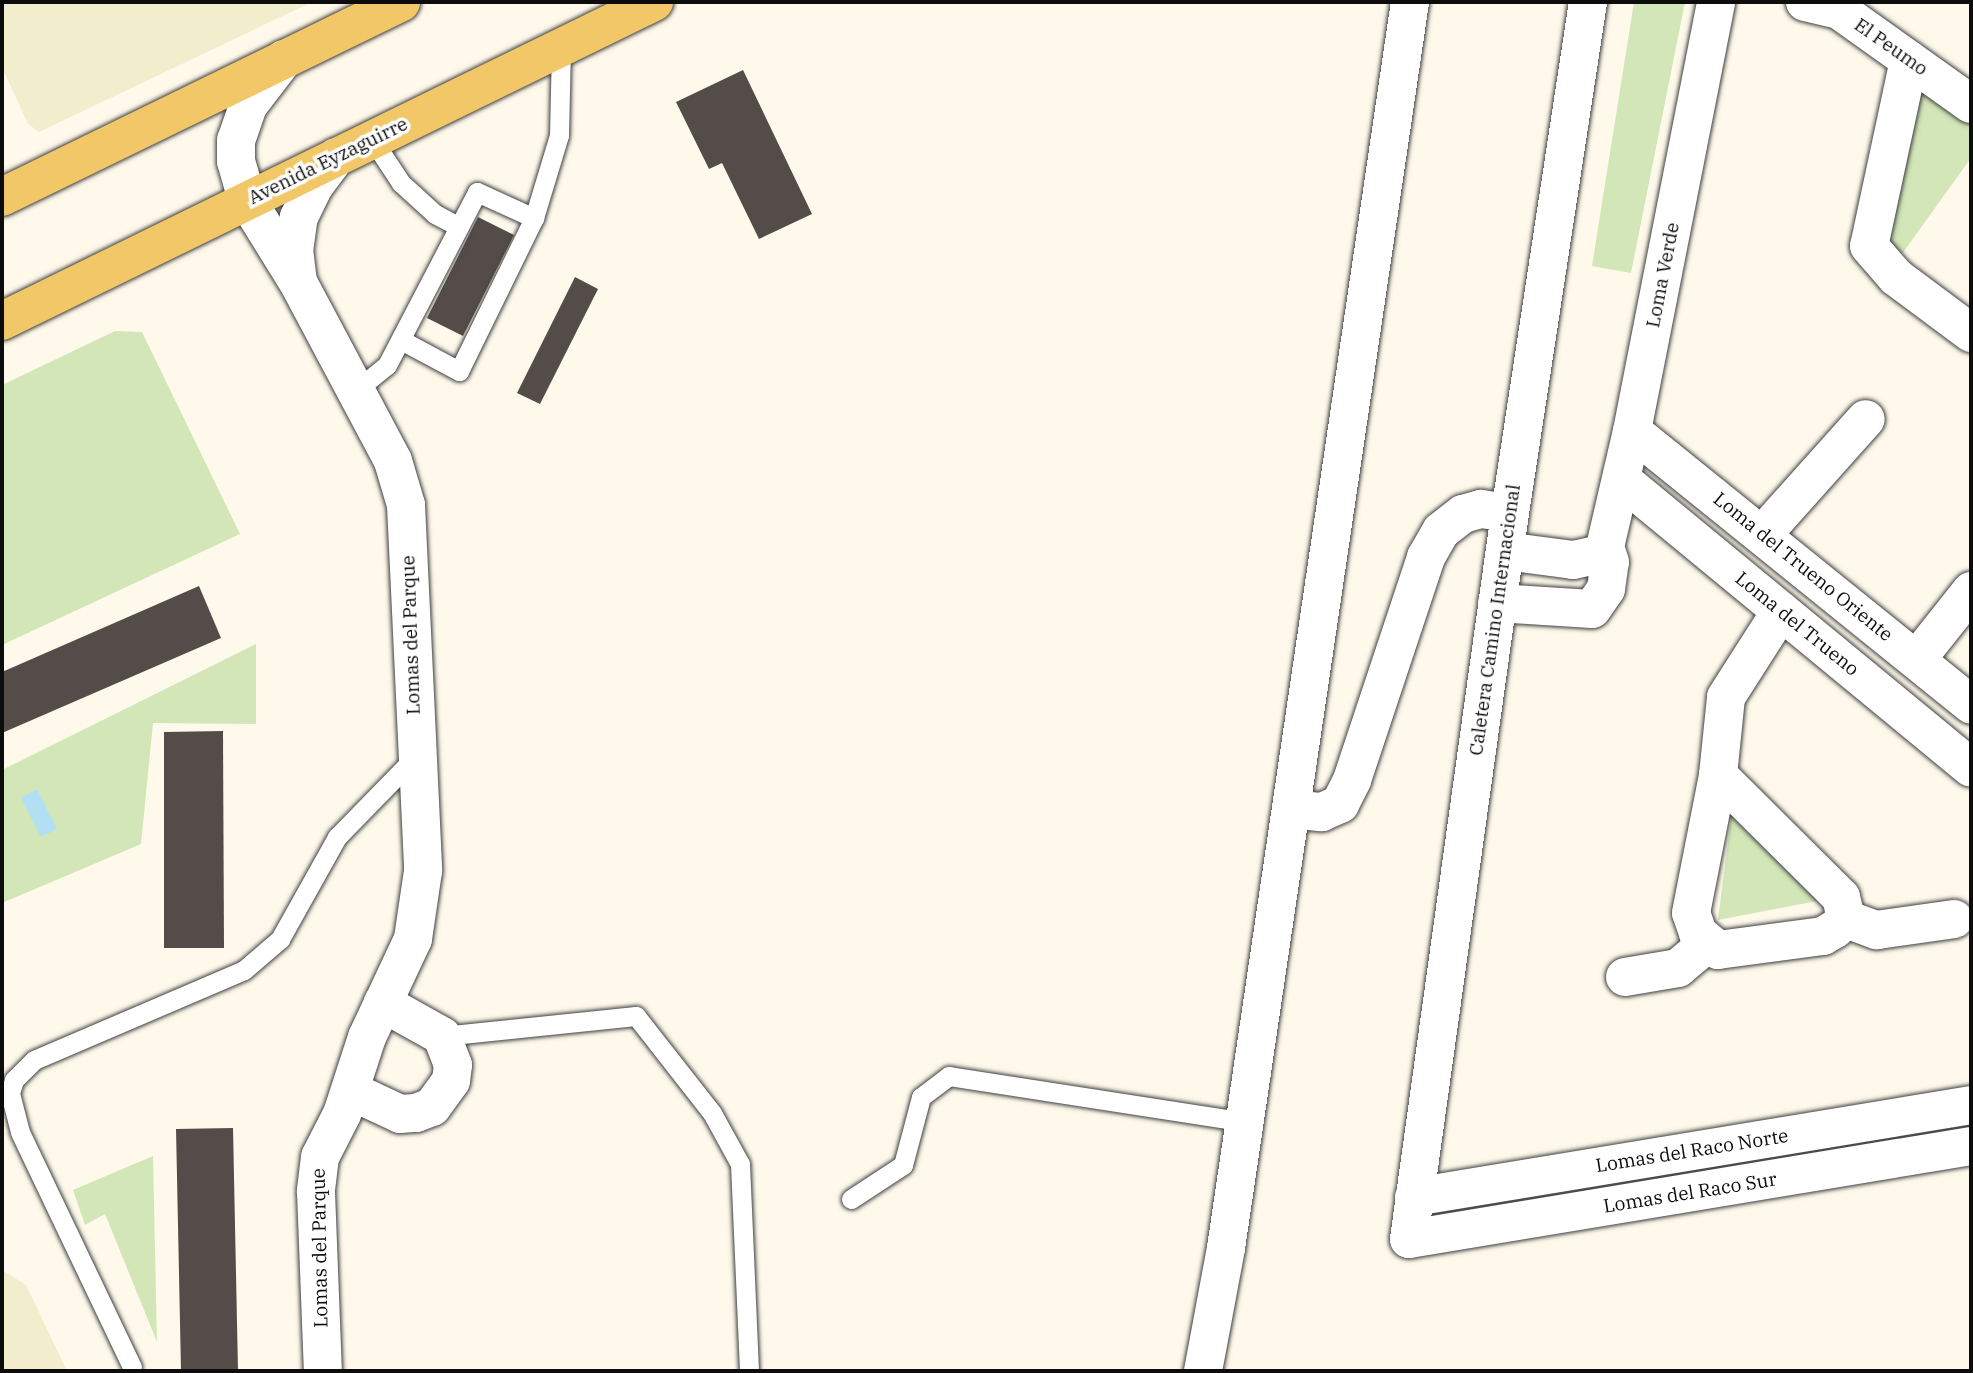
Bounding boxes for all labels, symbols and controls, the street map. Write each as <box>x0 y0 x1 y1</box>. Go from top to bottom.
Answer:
street label: El Peumo <box>1850 13 1932 81</box>
street label: Avenida Eyzaguirre <box>245 113 411 209</box>
street label: Loma Verde <box>1642 220 1684 330</box>
street label: Caletera Camino Internacional <box>1465 483 1525 757</box>
street label: Loma del Trueno Oriente <box>1709 488 1897 646</box>
street label: Lomas del Parque <box>397 555 425 715</box>
street label: Loma del Trueno <box>1731 567 1863 681</box>
street label: Lomas del Raco Norte <box>1594 1125 1790 1177</box>
street label: Lomas del Parque <box>307 1168 333 1328</box>
street label: Lomas del Raco Sur <box>1602 1168 1778 1218</box>

